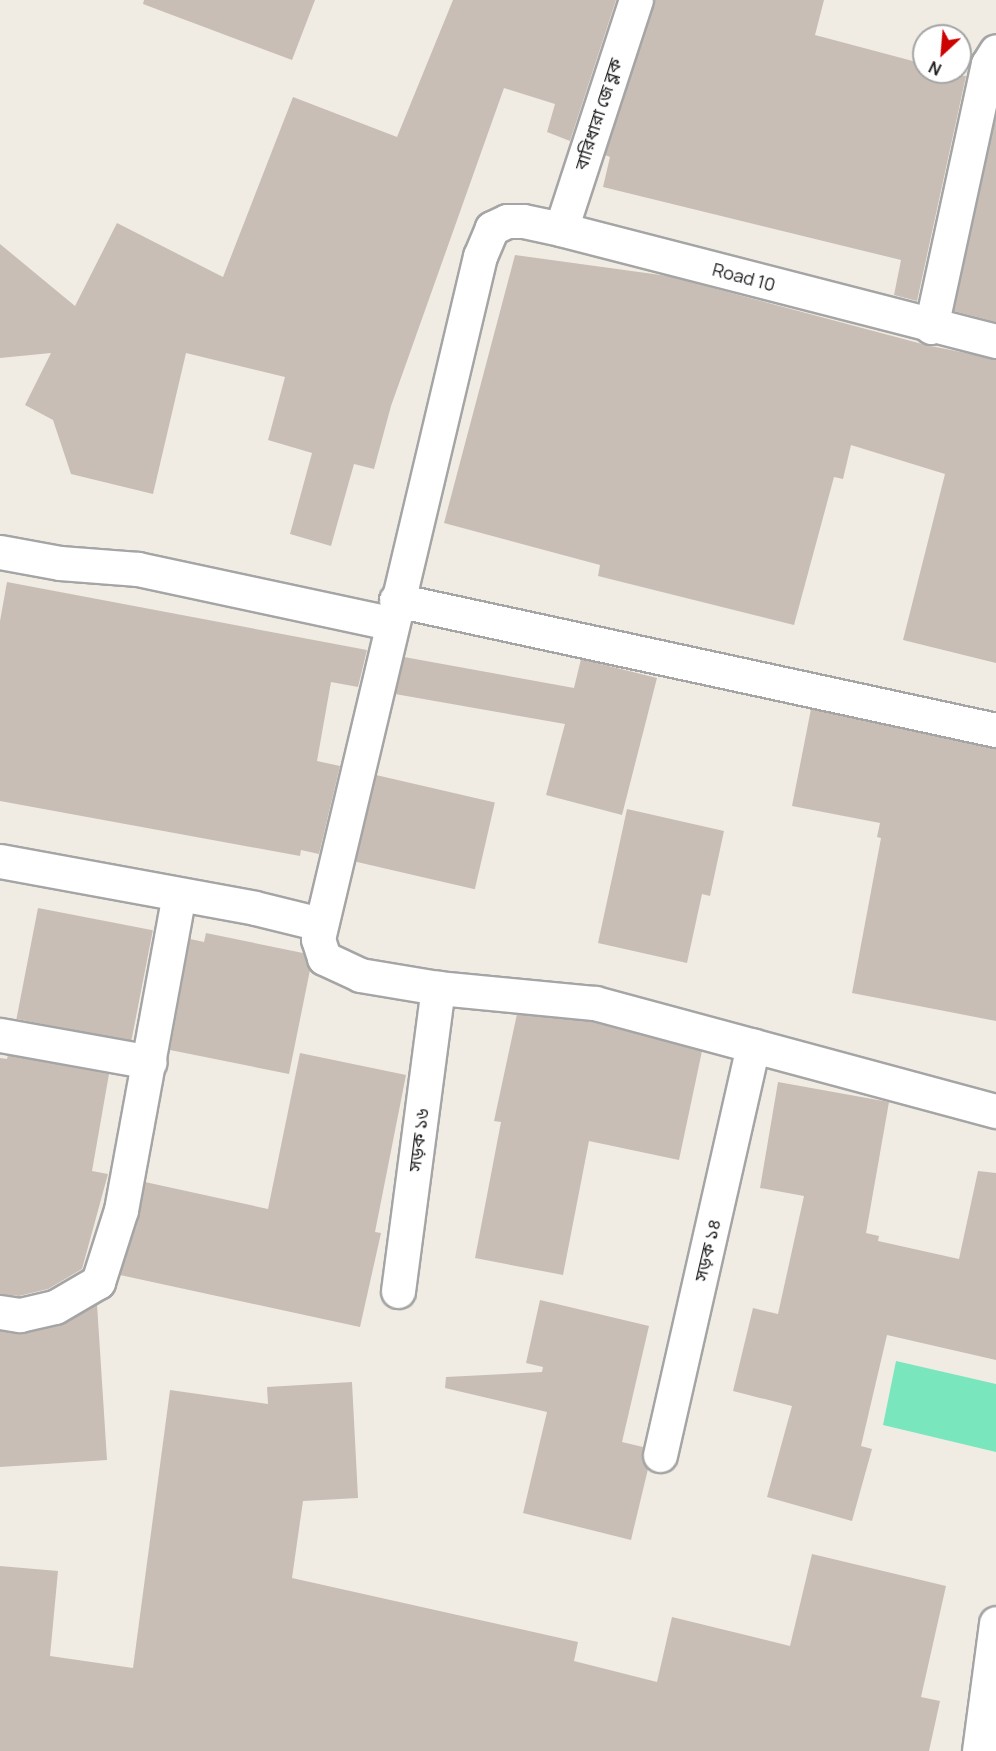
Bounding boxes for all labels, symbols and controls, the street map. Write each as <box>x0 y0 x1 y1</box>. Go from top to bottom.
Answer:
north arrow <box>912 24 972 84</box>
street label: বারিধারা জে ব্লক <box>570 55 626 173</box>
text: N <box>925 56 945 81</box>
street label: Road 10 <box>710 258 778 296</box>
street label: সড়ক ১৬ <box>403 1107 433 1173</box>
street label: সড়ক ১৪ <box>689 1217 725 1283</box>

